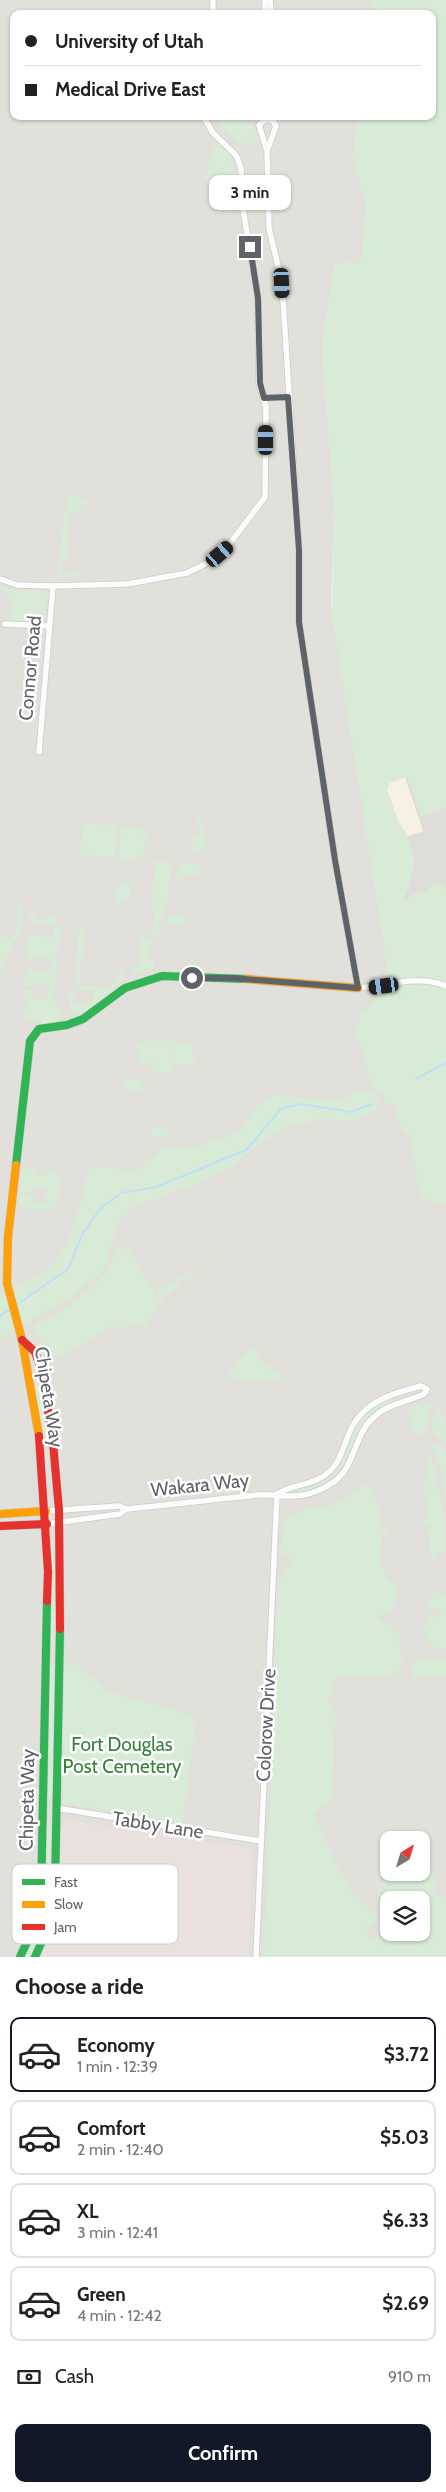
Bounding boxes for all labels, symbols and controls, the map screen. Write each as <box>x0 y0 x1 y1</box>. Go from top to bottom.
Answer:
text: University of Utah <box>55 30 204 53</box>
text: Medical Drive East <box>55 78 206 101</box>
callout: 3 min <box>209 174 291 210</box>
text: 3 min <box>231 183 269 202</box>
route end <box>239 236 261 258</box>
car <box>273 268 290 298</box>
car <box>258 425 273 455</box>
car <box>203 538 236 570</box>
street label: Connor Road <box>14 615 46 721</box>
route start <box>181 967 203 989</box>
car <box>368 976 399 996</box>
street label: Chipeta Way <box>30 1345 68 1449</box>
street label: Wakara Way <box>150 1468 251 1502</box>
street label: Colorow Drive <box>252 1667 280 1782</box>
park label: Fort Douglas Post Cemetery <box>63 1733 182 1778</box>
street label: Chipeta Way <box>15 1749 39 1851</box>
street label: Tabby Lane <box>111 1806 205 1844</box>
north arrow <box>380 1831 430 1881</box>
map controls <box>380 1831 430 1941</box>
legend <box>12 1864 178 1944</box>
text: Fast <box>54 1873 78 1891</box>
button: layers <box>380 1891 430 1941</box>
text: Slow <box>54 1895 83 1913</box>
text: Jam <box>53 1918 76 1936</box>
text: Choose a ride <box>15 1973 144 2000</box>
icon: car <box>17 2032 62 2077</box>
text: Economy <box>77 2034 155 2057</box>
text: $3.72 <box>384 2043 429 2066</box>
text: 1 min · 12:39 <box>77 2057 158 2076</box>
icon: car <box>17 2115 62 2160</box>
text: Comfort <box>77 2117 146 2140</box>
text: $5.03 <box>380 2126 429 2149</box>
text: 2 min · 12:40 <box>77 2140 164 2159</box>
icon: car <box>17 2198 62 2243</box>
text: XL <box>77 2200 98 2223</box>
text: $6.33 <box>383 2209 429 2232</box>
text: 3 min · 12:41 <box>77 2223 158 2242</box>
icon: car <box>17 2281 62 2326</box>
text: Green <box>77 2283 126 2306</box>
text: $2.69 <box>382 2292 429 2315</box>
text: 4 min · 12:42 <box>77 2306 162 2325</box>
icon: cash <box>15 2363 43 2391</box>
text: Cash <box>55 2365 94 2388</box>
text: 910 m <box>388 2367 431 2386</box>
button: Confirm <box>15 2424 431 2482</box>

